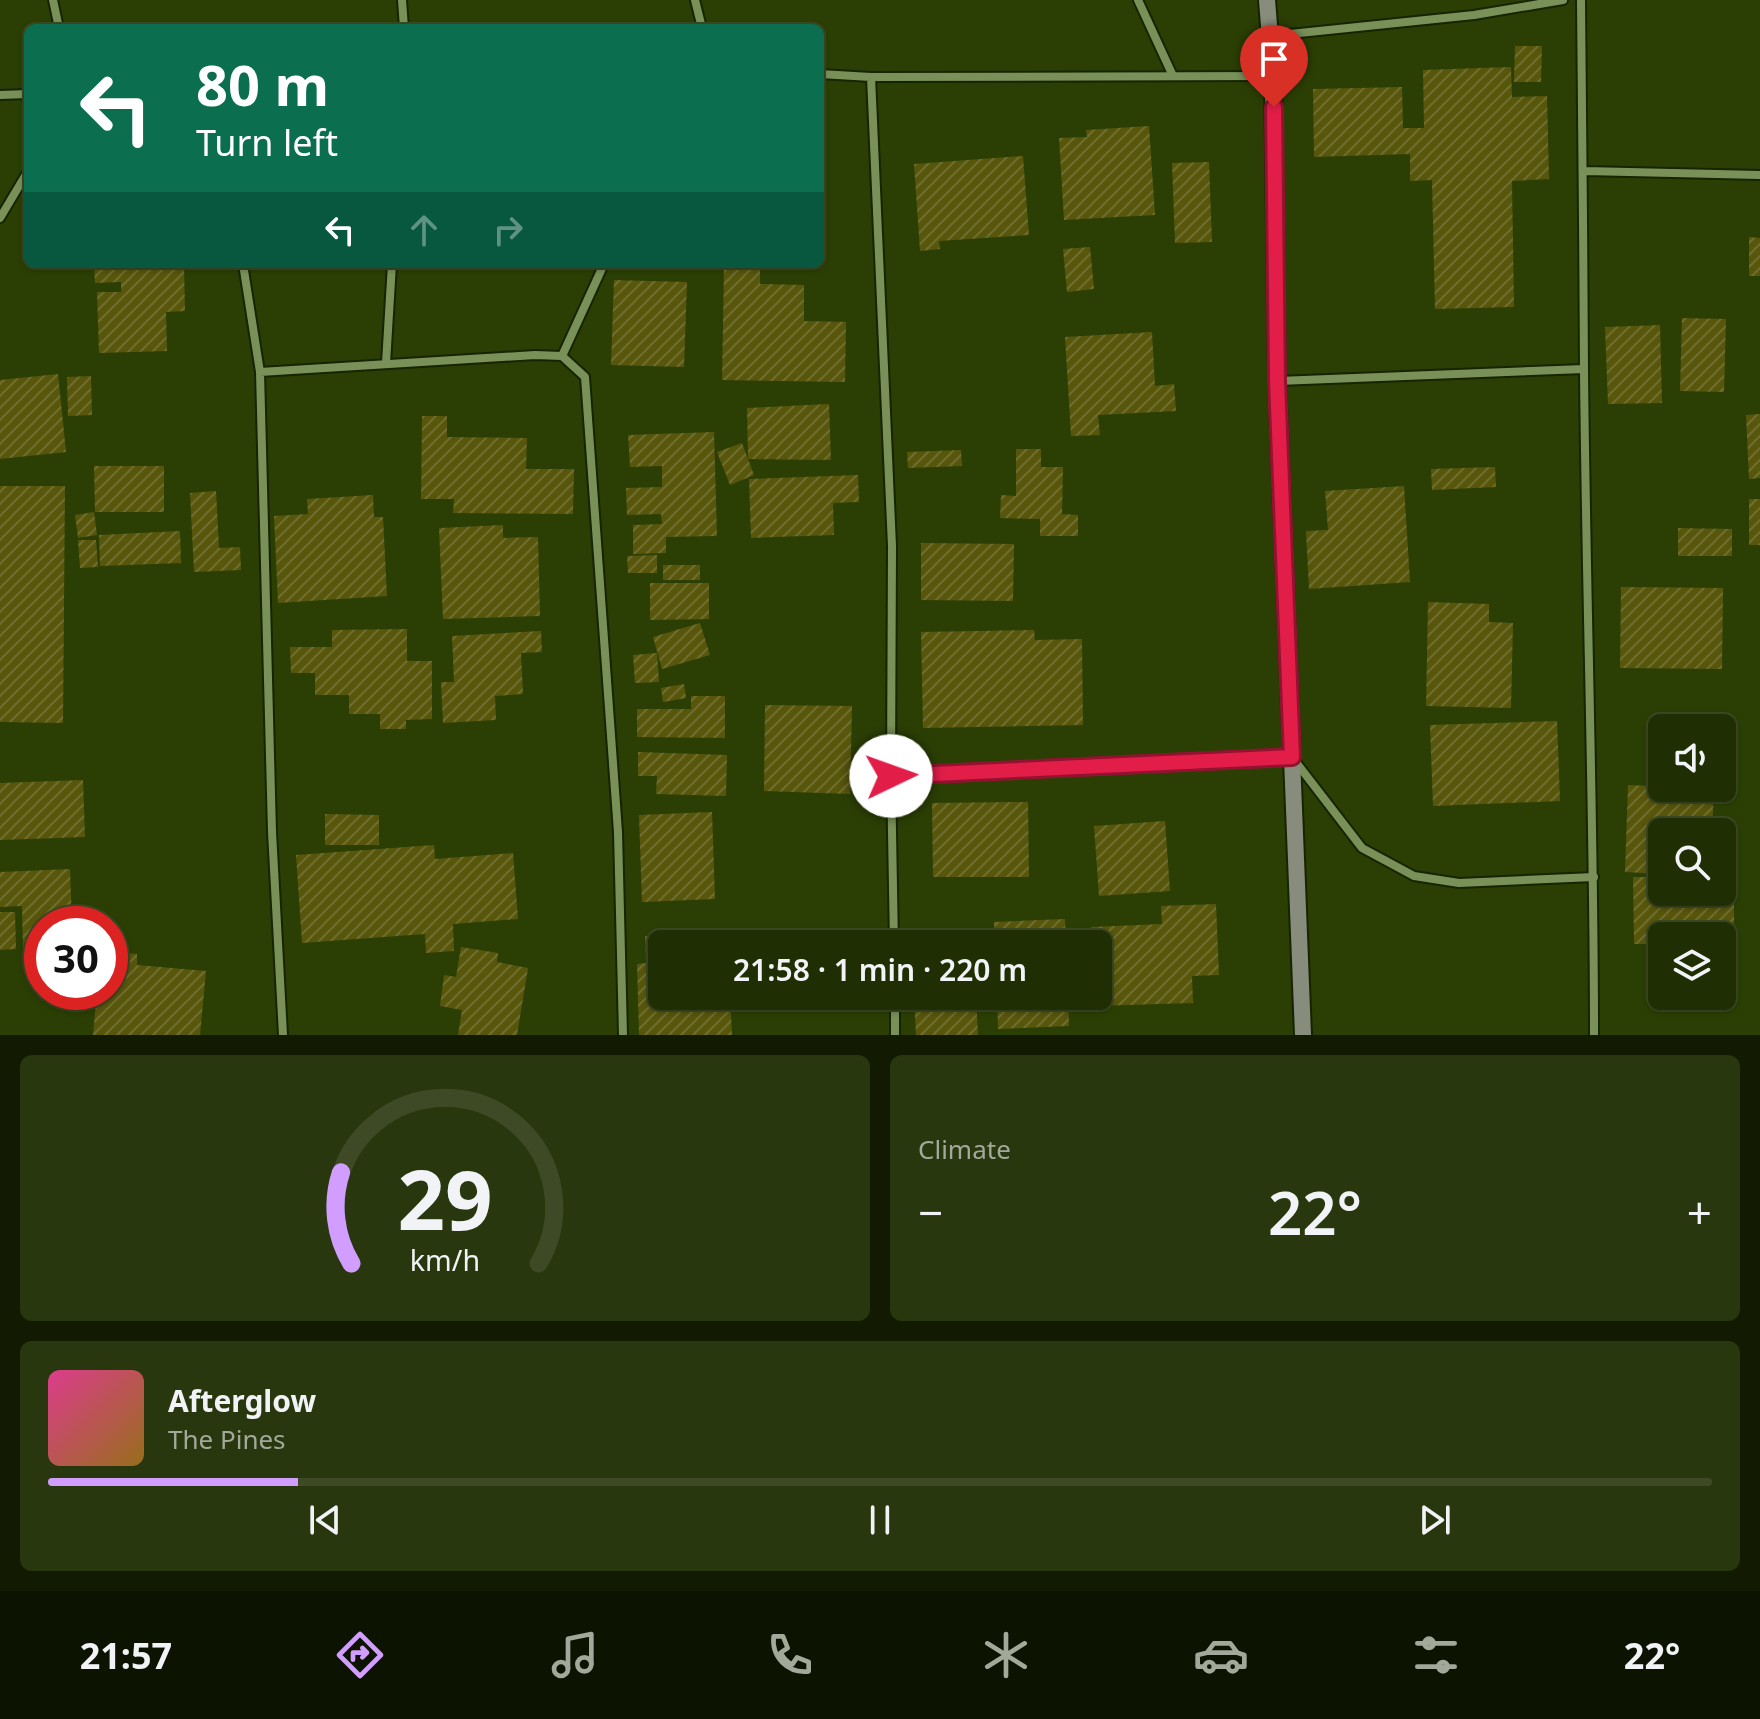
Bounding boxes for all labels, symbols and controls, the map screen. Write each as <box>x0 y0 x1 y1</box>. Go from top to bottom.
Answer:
pin <box>1240 25 1308 107</box>
icon: arrive <box>1252 37 1296 81</box>
text: 80 m <box>196 46 329 122</box>
icon: left <box>64 56 168 160</box>
text: Turn left <box>196 118 338 167</box>
icon: left <box>318 208 362 252</box>
icon: ahead <box>402 208 446 252</box>
icon: right <box>486 208 530 252</box>
map controls <box>1648 714 1736 1010</box>
button: sound <box>1648 714 1736 802</box>
position arrow <box>849 734 933 818</box>
button: search <box>1648 818 1736 906</box>
speed limit sign: 30 <box>24 906 128 1010</box>
button: layers <box>1648 922 1736 1010</box>
text: 21:58 · 1 min · 220 m <box>733 949 1027 990</box>
text: Climate <box>918 1131 1011 1167</box>
text: 29 <box>397 1141 493 1254</box>
text: 22° <box>1268 1171 1362 1253</box>
text: − <box>918 1182 943 1242</box>
text: + <box>1687 1182 1712 1242</box>
text: km/h <box>410 1240 480 1279</box>
text: Afterglow <box>168 1380 316 1421</box>
text: The Pines <box>168 1421 286 1457</box>
icon: previous <box>303 1498 347 1542</box>
icon: pause <box>858 1498 902 1542</box>
icon: next <box>1413 1498 1457 1542</box>
icon: directions <box>332 1627 388 1683</box>
icon: music <box>547 1627 603 1683</box>
icon: phone <box>762 1627 818 1683</box>
icon: climate <box>978 1627 1034 1683</box>
icon: car <box>1193 1627 1249 1683</box>
icon: filters <box>1408 1627 1464 1683</box>
text: 21:57 <box>80 1631 172 1680</box>
text: 22° <box>1624 1631 1680 1680</box>

